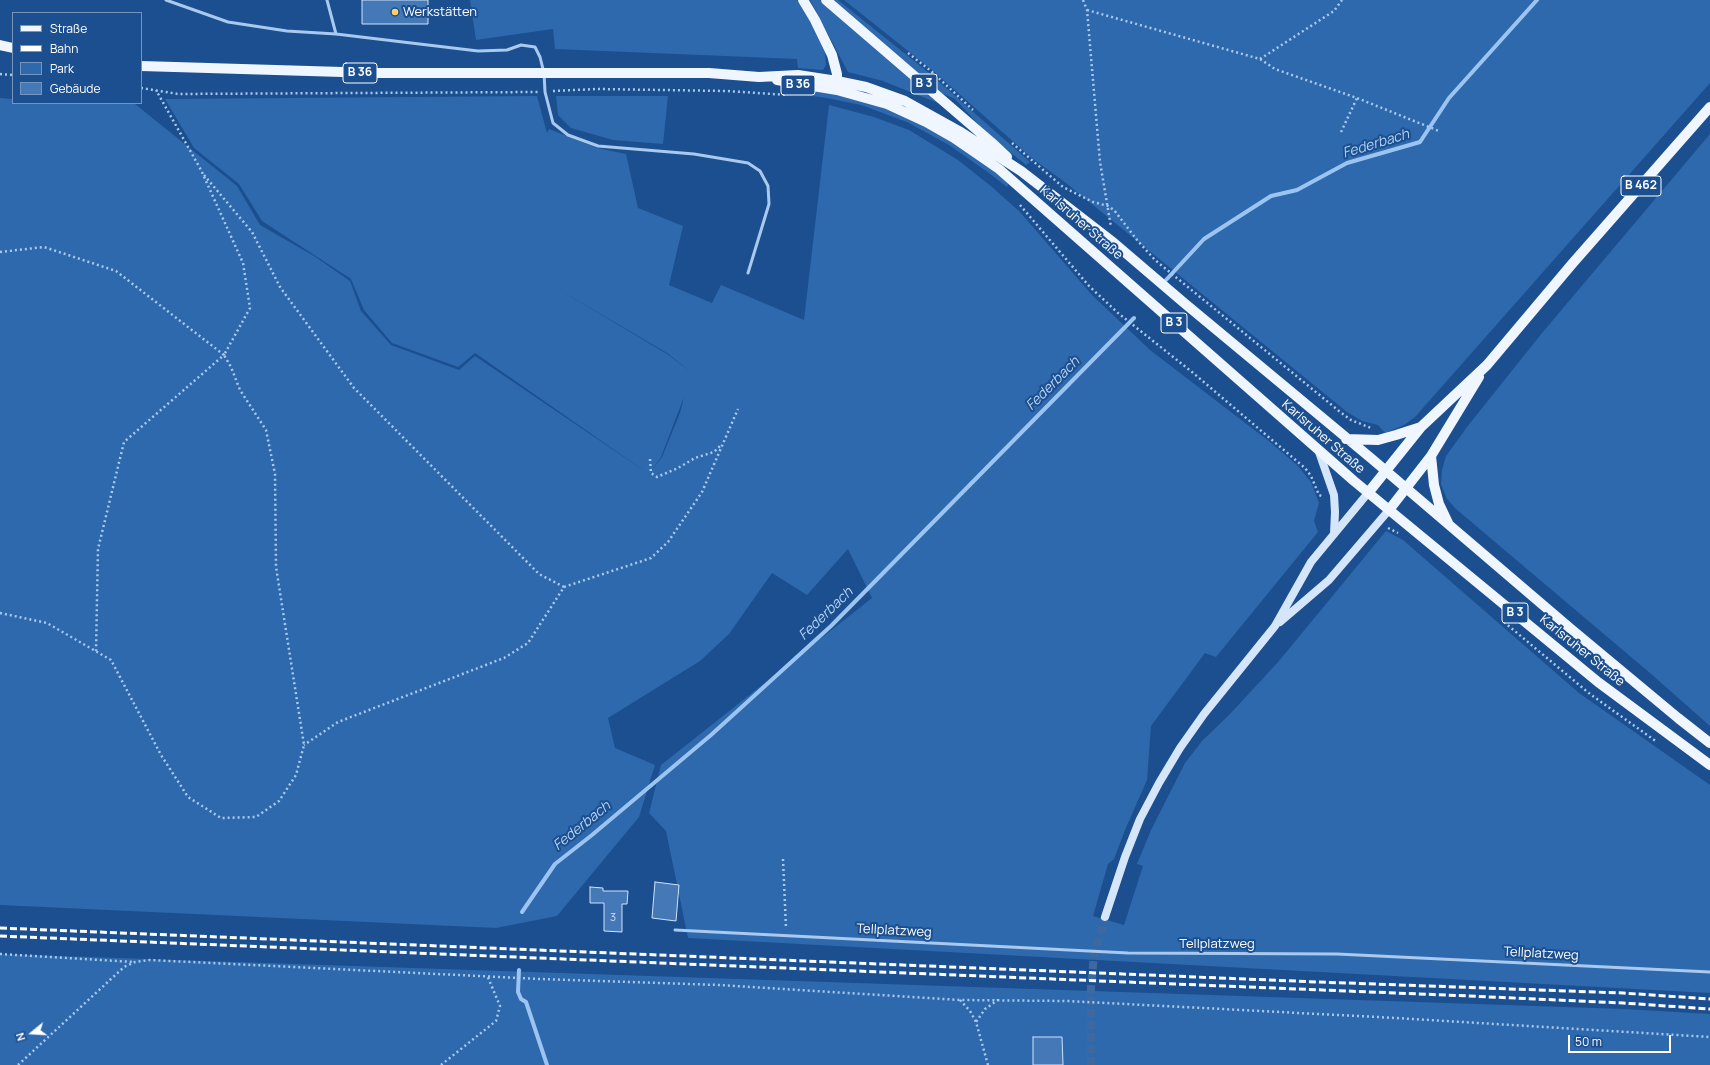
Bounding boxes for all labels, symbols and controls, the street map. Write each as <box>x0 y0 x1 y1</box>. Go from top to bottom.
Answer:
place label: Werkstätten <box>403 4 477 20</box>
marker: Werkstätten <box>390 7 400 17</box>
legend <box>12 12 142 104</box>
text: Straße <box>50 20 87 37</box>
text: Bahn <box>50 40 78 57</box>
text: Park <box>50 60 74 77</box>
road number: B 36 <box>343 63 377 83</box>
road number: B 3 <box>911 74 937 94</box>
road number: B 36 <box>781 75 815 95</box>
text: Gebäude <box>50 80 101 97</box>
water label: Federbach <box>1341 126 1411 162</box>
road number: B 462 <box>1621 176 1661 196</box>
street label: Karlsruher Straße <box>1036 183 1126 263</box>
road number: B 3 <box>1161 313 1187 333</box>
water label: Federbach <box>1023 354 1083 414</box>
street label: Karlsruher Straße <box>1278 397 1368 477</box>
water label: Federbach <box>795 584 857 644</box>
road number: B 3 <box>1502 603 1528 623</box>
street label: Karlsruher Straße <box>1536 612 1628 690</box>
water label: Federbach <box>550 798 614 854</box>
house number: 3 <box>610 911 616 925</box>
street label: Tellplatzweg <box>856 921 932 941</box>
street label: Tellplatzweg <box>1179 936 1255 952</box>
street label: Tellplatzweg <box>1503 944 1579 964</box>
north arrow <box>12 1013 52 1053</box>
scale bar <box>1570 1027 1673 1053</box>
text: N <box>12 1031 28 1043</box>
text: 50 m <box>1575 1033 1602 1050</box>

